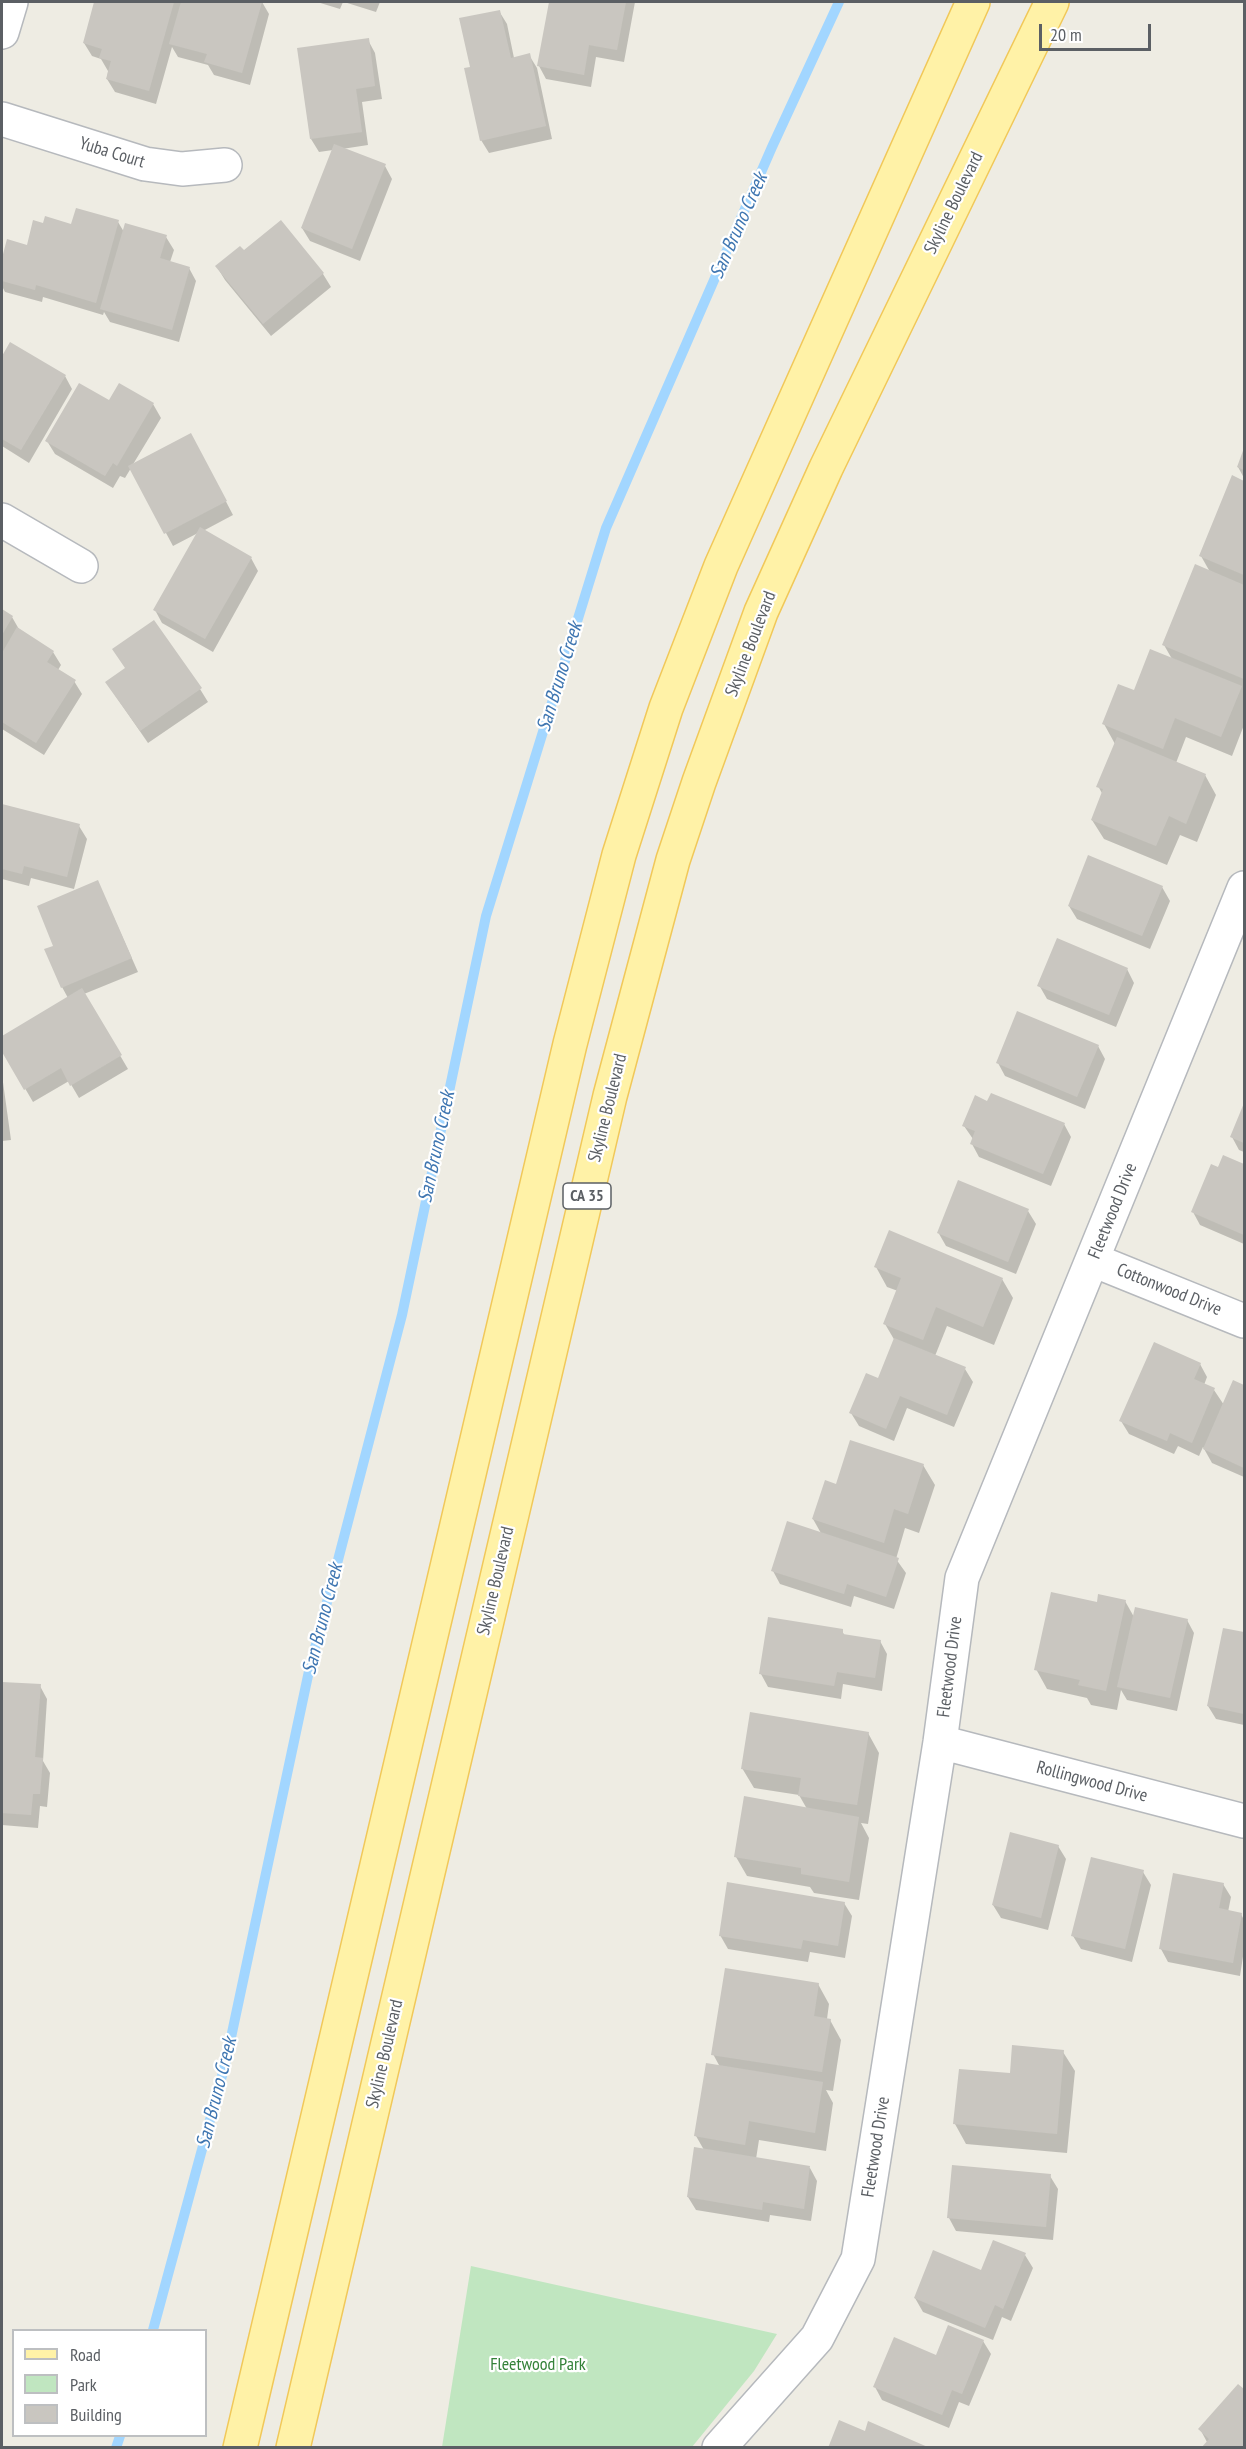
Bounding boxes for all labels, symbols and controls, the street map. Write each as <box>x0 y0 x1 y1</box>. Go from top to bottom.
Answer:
scale bar <box>1042 12 1154 50</box>
text: 20 m <box>1050 23 1082 46</box>
street label: Yuba Court <box>77 133 147 173</box>
street label: Skyline Boulevard <box>920 148 988 258</box>
water label: San Bruno Creek <box>705 169 773 283</box>
street label: Skyline Boulevard <box>721 588 781 700</box>
water label: San Bruno Creek <box>532 619 588 735</box>
street label: Skyline Boulevard <box>584 1052 632 1164</box>
water label: San Bruno Creek <box>413 1089 461 1205</box>
street label: Fleetwood Drive <box>1084 1160 1142 1262</box>
road number: CA 35 <box>563 1183 611 1209</box>
street label: Cottonwood Drive <box>1113 1259 1225 1321</box>
street label: Skyline Boulevard <box>473 1524 519 1638</box>
water label: San Bruno Creek <box>298 1561 348 1677</box>
street label: Fleetwood Drive <box>933 1615 967 1719</box>
street label: Rollingwood Drive <box>1034 1757 1150 1807</box>
street label: Skyline Boulevard <box>362 1997 408 2111</box>
water label: San Bruno Creek <box>192 2035 242 2151</box>
street label: Fleetwood Drive <box>857 2095 895 2199</box>
legend <box>12 2329 207 2437</box>
text: Road <box>70 2343 101 2366</box>
park label: Fleetwood Park <box>490 2354 586 2376</box>
text: Park <box>70 2373 97 2396</box>
text: Building <box>70 2403 122 2426</box>

